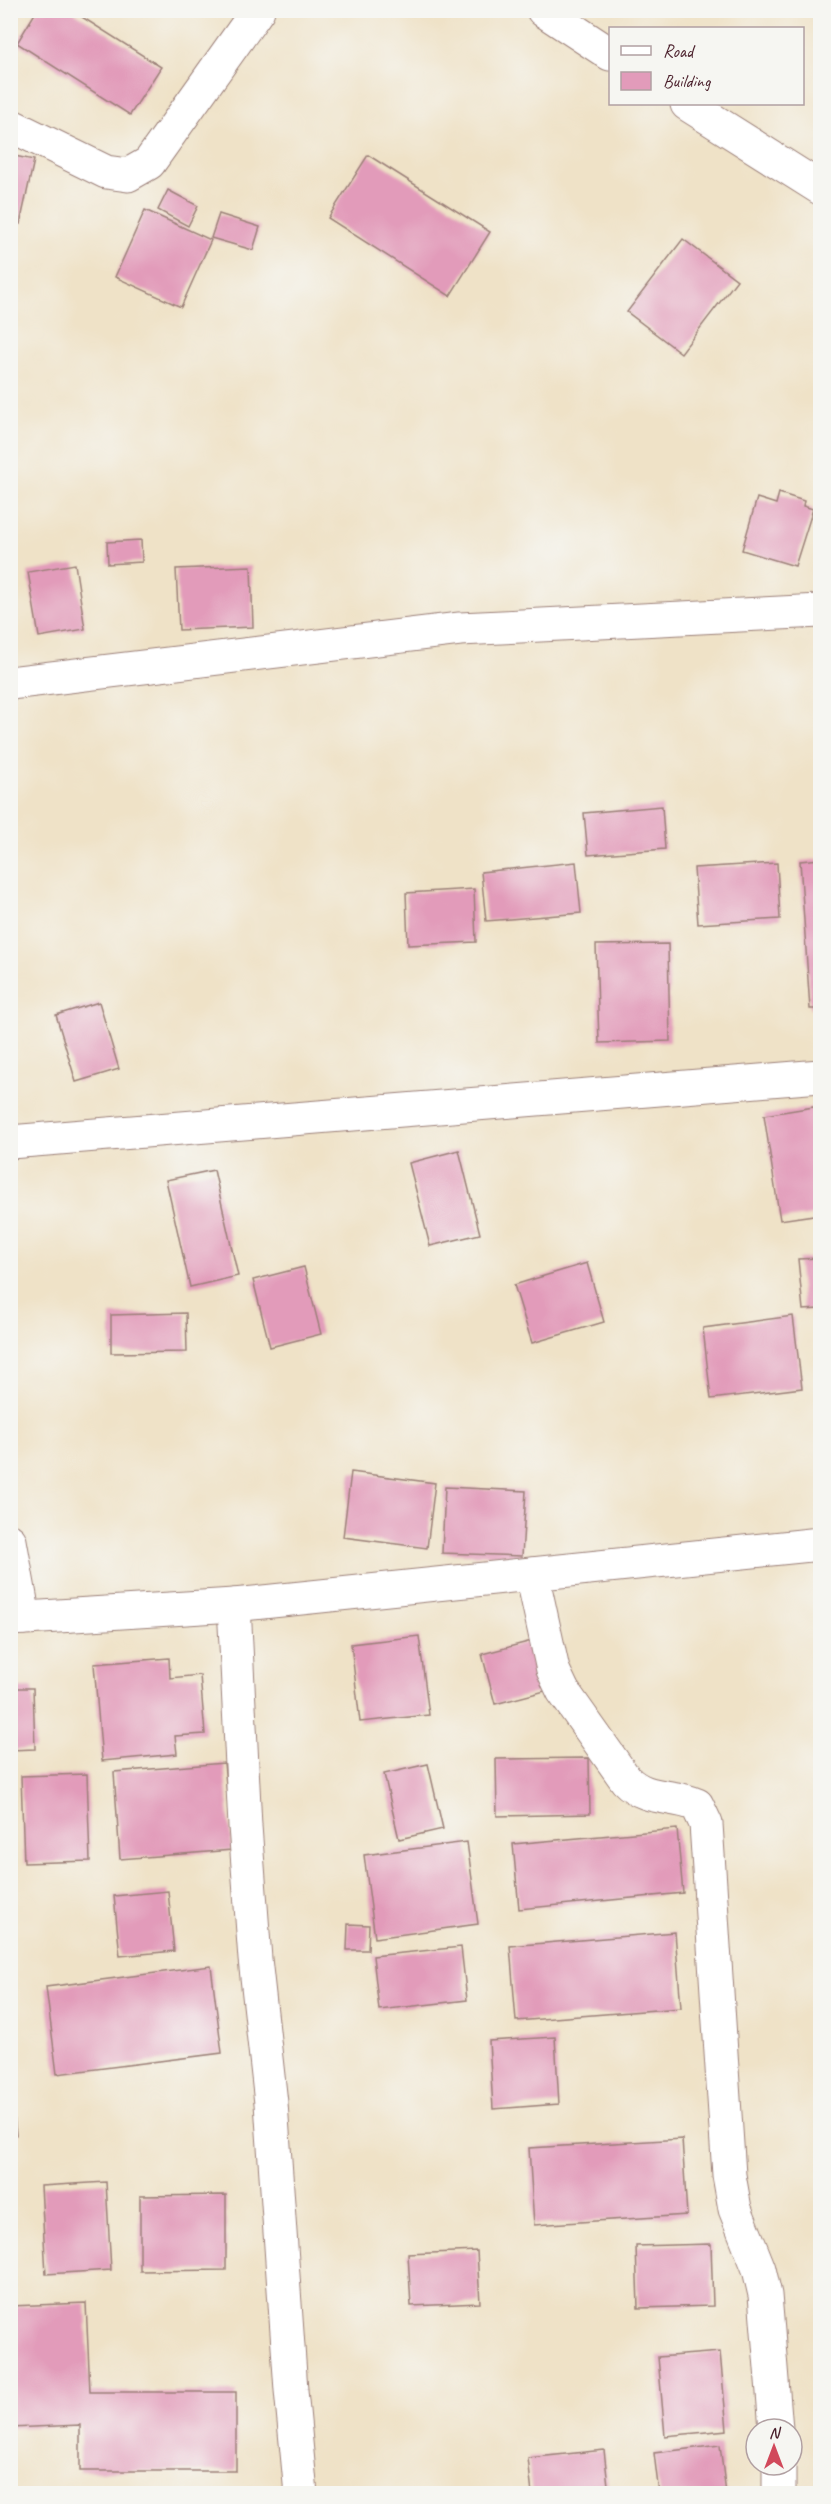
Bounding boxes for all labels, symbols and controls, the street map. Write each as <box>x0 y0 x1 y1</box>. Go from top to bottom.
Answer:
legend <box>609 27 804 105</box>
text: Road <box>663 40 696 62</box>
text: Building <box>663 70 712 92</box>
north arrow <box>744 2417 804 2477</box>
text: N <box>769 2423 782 2443</box>

